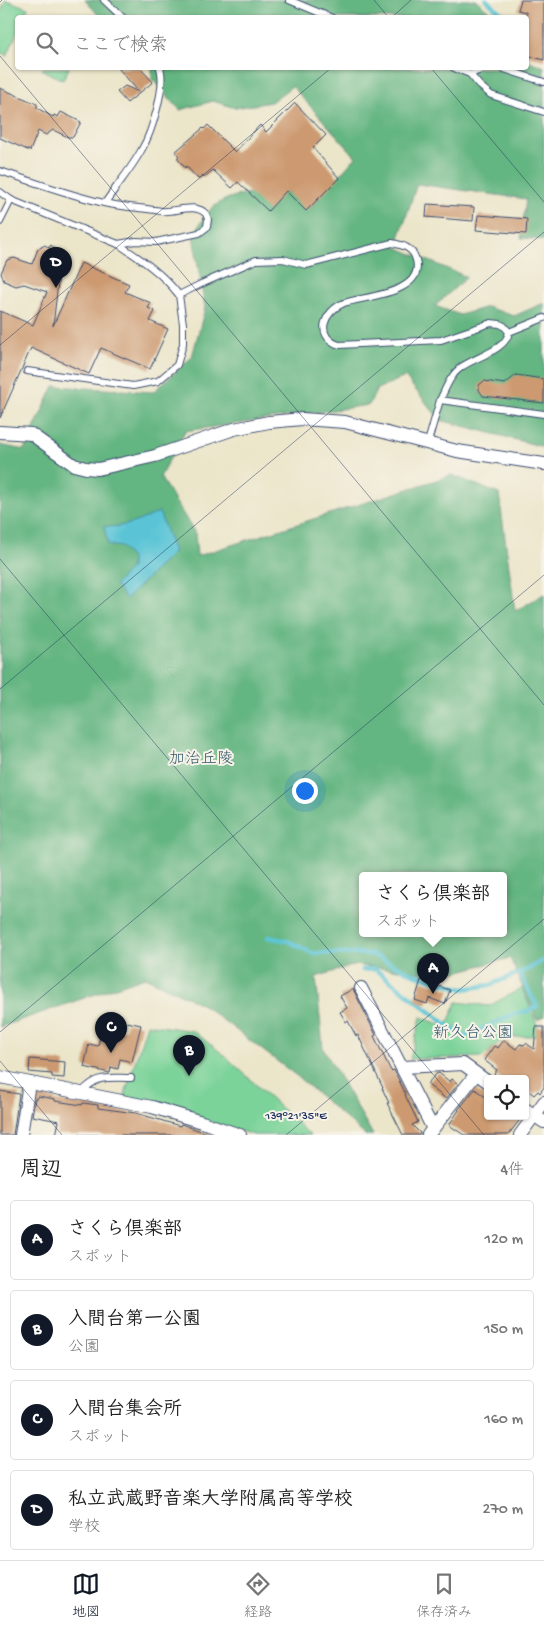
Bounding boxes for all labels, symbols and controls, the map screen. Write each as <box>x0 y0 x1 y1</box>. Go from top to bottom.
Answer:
search box <box>15 15 529 70</box>
icon: search <box>33 29 61 57</box>
text: ここで検索 <box>73 35 168 58</box>
pin: D <box>40 247 72 288</box>
park label: 加治丘陵 <box>169 750 233 770</box>
your location <box>292 778 318 804</box>
popup <box>359 872 507 937</box>
text: さくら倶楽部 <box>376 884 490 907</box>
text: スポット <box>376 914 440 933</box>
pin: A <box>417 953 449 994</box>
pin: C <box>95 1012 127 1053</box>
park label: 新久台公園 <box>433 1023 513 1044</box>
pin: B <box>173 1035 205 1076</box>
map controls <box>484 1075 529 1120</box>
button: locate <box>484 1075 529 1120</box>
text: 139°21'35"E <box>264 1110 327 1124</box>
text: 周辺 <box>20 1159 62 1184</box>
text: 4件 <box>500 1162 524 1181</box>
text: さくら倶楽部 <box>68 1219 182 1242</box>
text: A <box>32 1231 42 1250</box>
text: 120 m <box>484 1231 523 1250</box>
text: スポット <box>68 1249 132 1268</box>
text: 入間台第一公園 <box>68 1309 201 1332</box>
text: B <box>33 1321 41 1340</box>
text: 150 m <box>484 1321 523 1340</box>
text: 公園 <box>68 1339 100 1358</box>
text: 入間台集会所 <box>68 1399 182 1422</box>
text: C <box>33 1411 41 1430</box>
text: 160 m <box>484 1411 523 1430</box>
text: スポット <box>68 1429 132 1448</box>
text: 私立武蔵野音楽大学附属高等学校 <box>68 1489 353 1512</box>
text: D <box>32 1501 42 1520</box>
text: 270 m <box>483 1501 523 1520</box>
text: 学校 <box>68 1519 100 1538</box>
tab: 地図 <box>72 1570 100 1622</box>
tab: 経路 <box>244 1570 272 1622</box>
tab: 保存済み <box>416 1570 472 1622</box>

